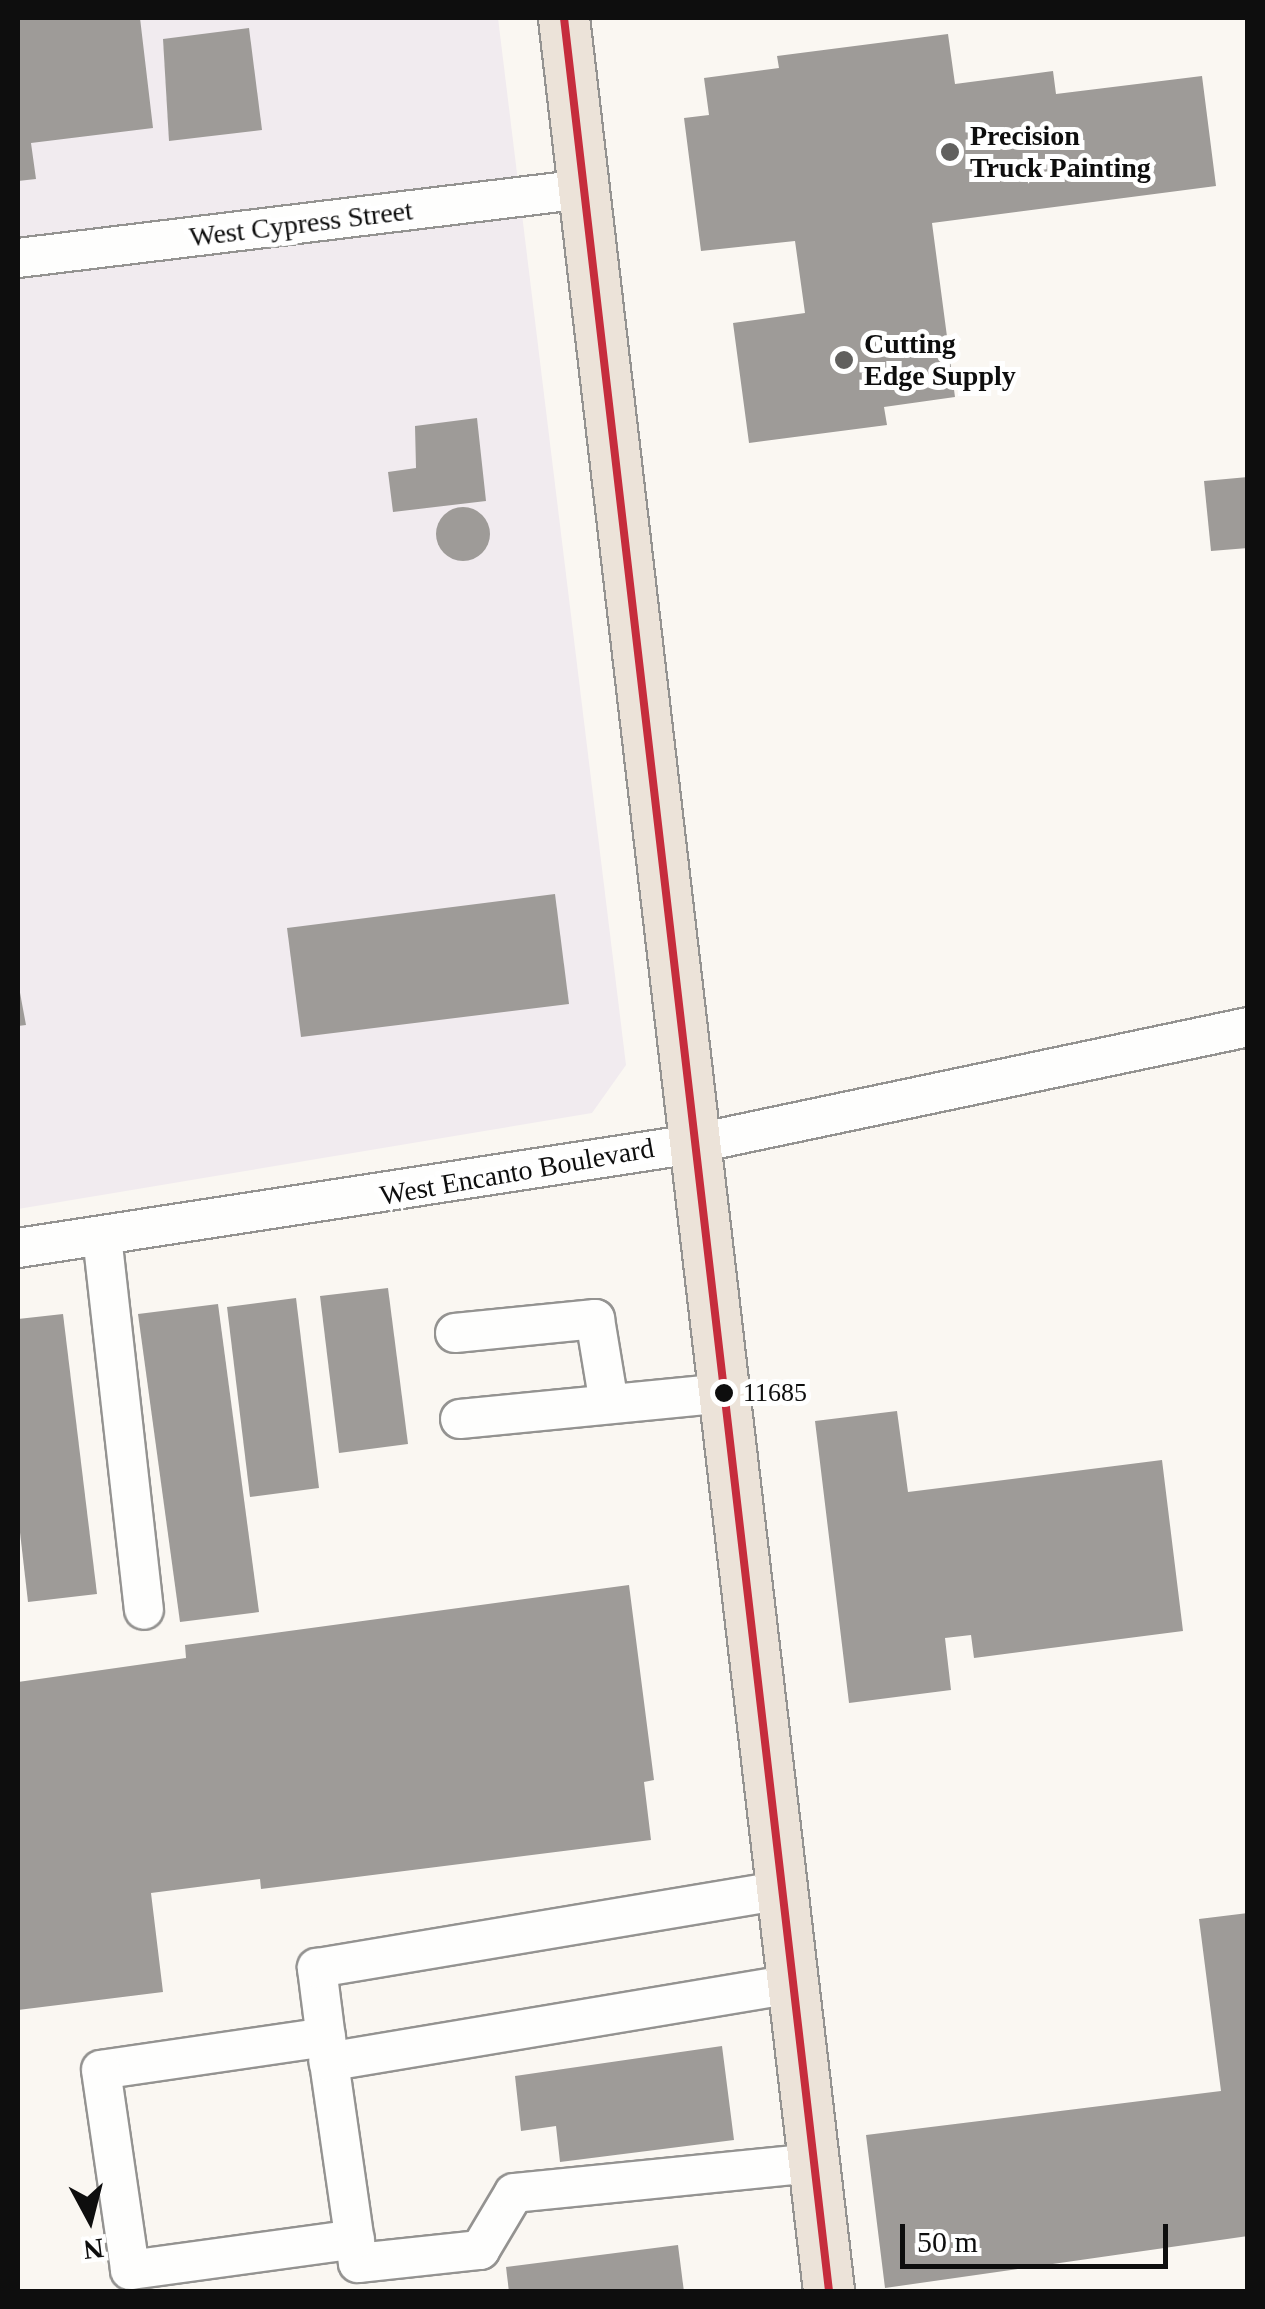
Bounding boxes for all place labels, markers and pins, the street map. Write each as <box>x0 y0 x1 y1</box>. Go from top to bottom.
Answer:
place label: Precision Truck Painting <box>970 119 1151 185</box>
marker: Precision Truck Painting <box>939 141 961 163</box>
place label: Cutting Edge Supply <box>864 327 1016 393</box>
marker: Cutting Edge Supply <box>833 349 855 371</box>
place label: 11685 <box>743 1377 807 1409</box>
marker: 11685 <box>714 1383 734 1403</box>

